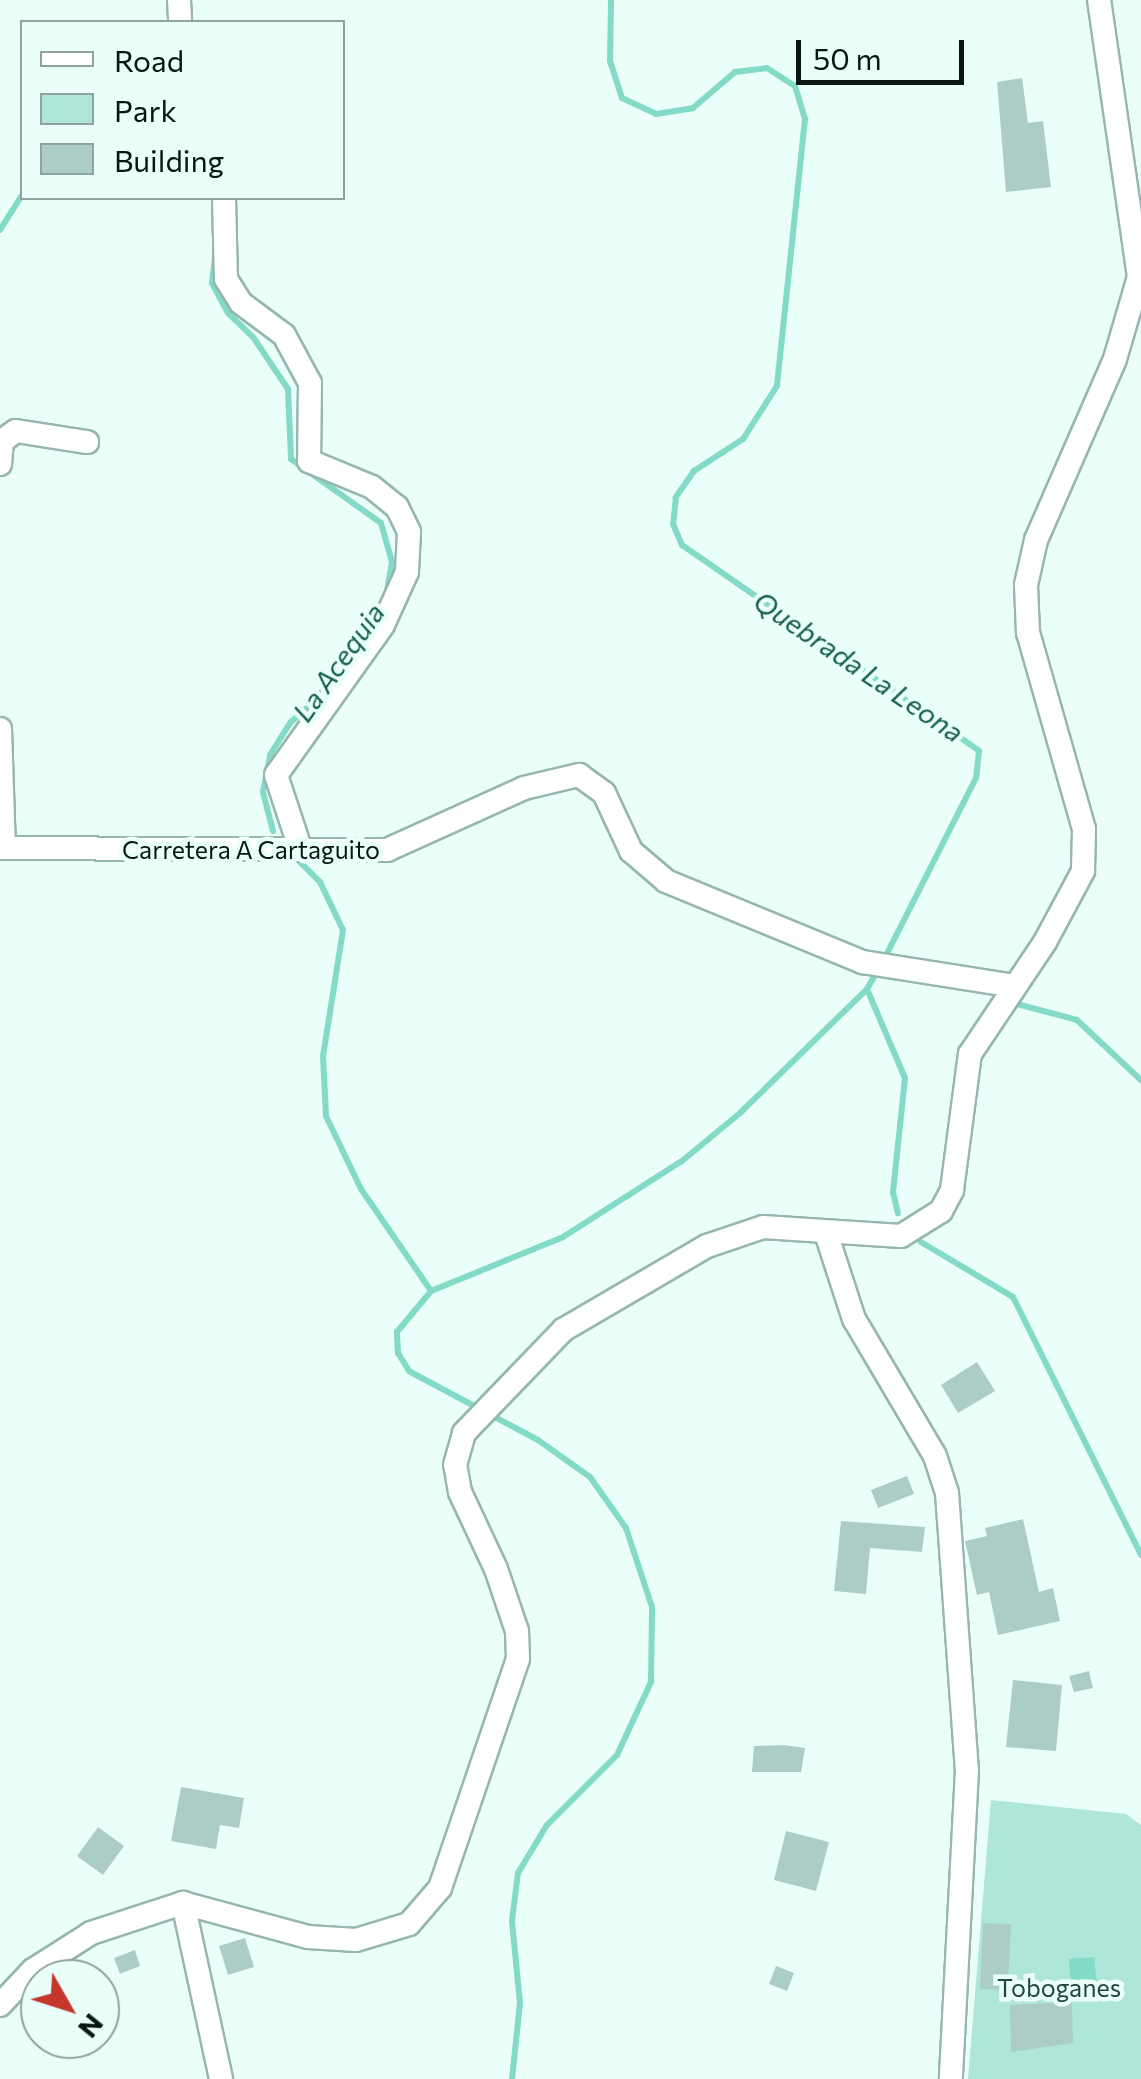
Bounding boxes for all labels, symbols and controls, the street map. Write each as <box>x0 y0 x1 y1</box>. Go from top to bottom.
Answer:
legend <box>20 20 345 200</box>
scale bar <box>801 20 968 82</box>
text: 50 m <box>813 39 882 76</box>
text: Road <box>114 41 184 78</box>
text: Park <box>114 91 177 128</box>
text: Building <box>114 141 224 178</box>
water label: Quebrada La Leona <box>748 583 970 749</box>
water label: La Acequia <box>285 596 391 728</box>
street label: Carretera A Cartaguito <box>122 834 380 864</box>
north arrow <box>20 1959 120 2059</box>
park label: Toboganes <box>997 1972 1121 2002</box>
text: N <box>72 2008 112 2045</box>

